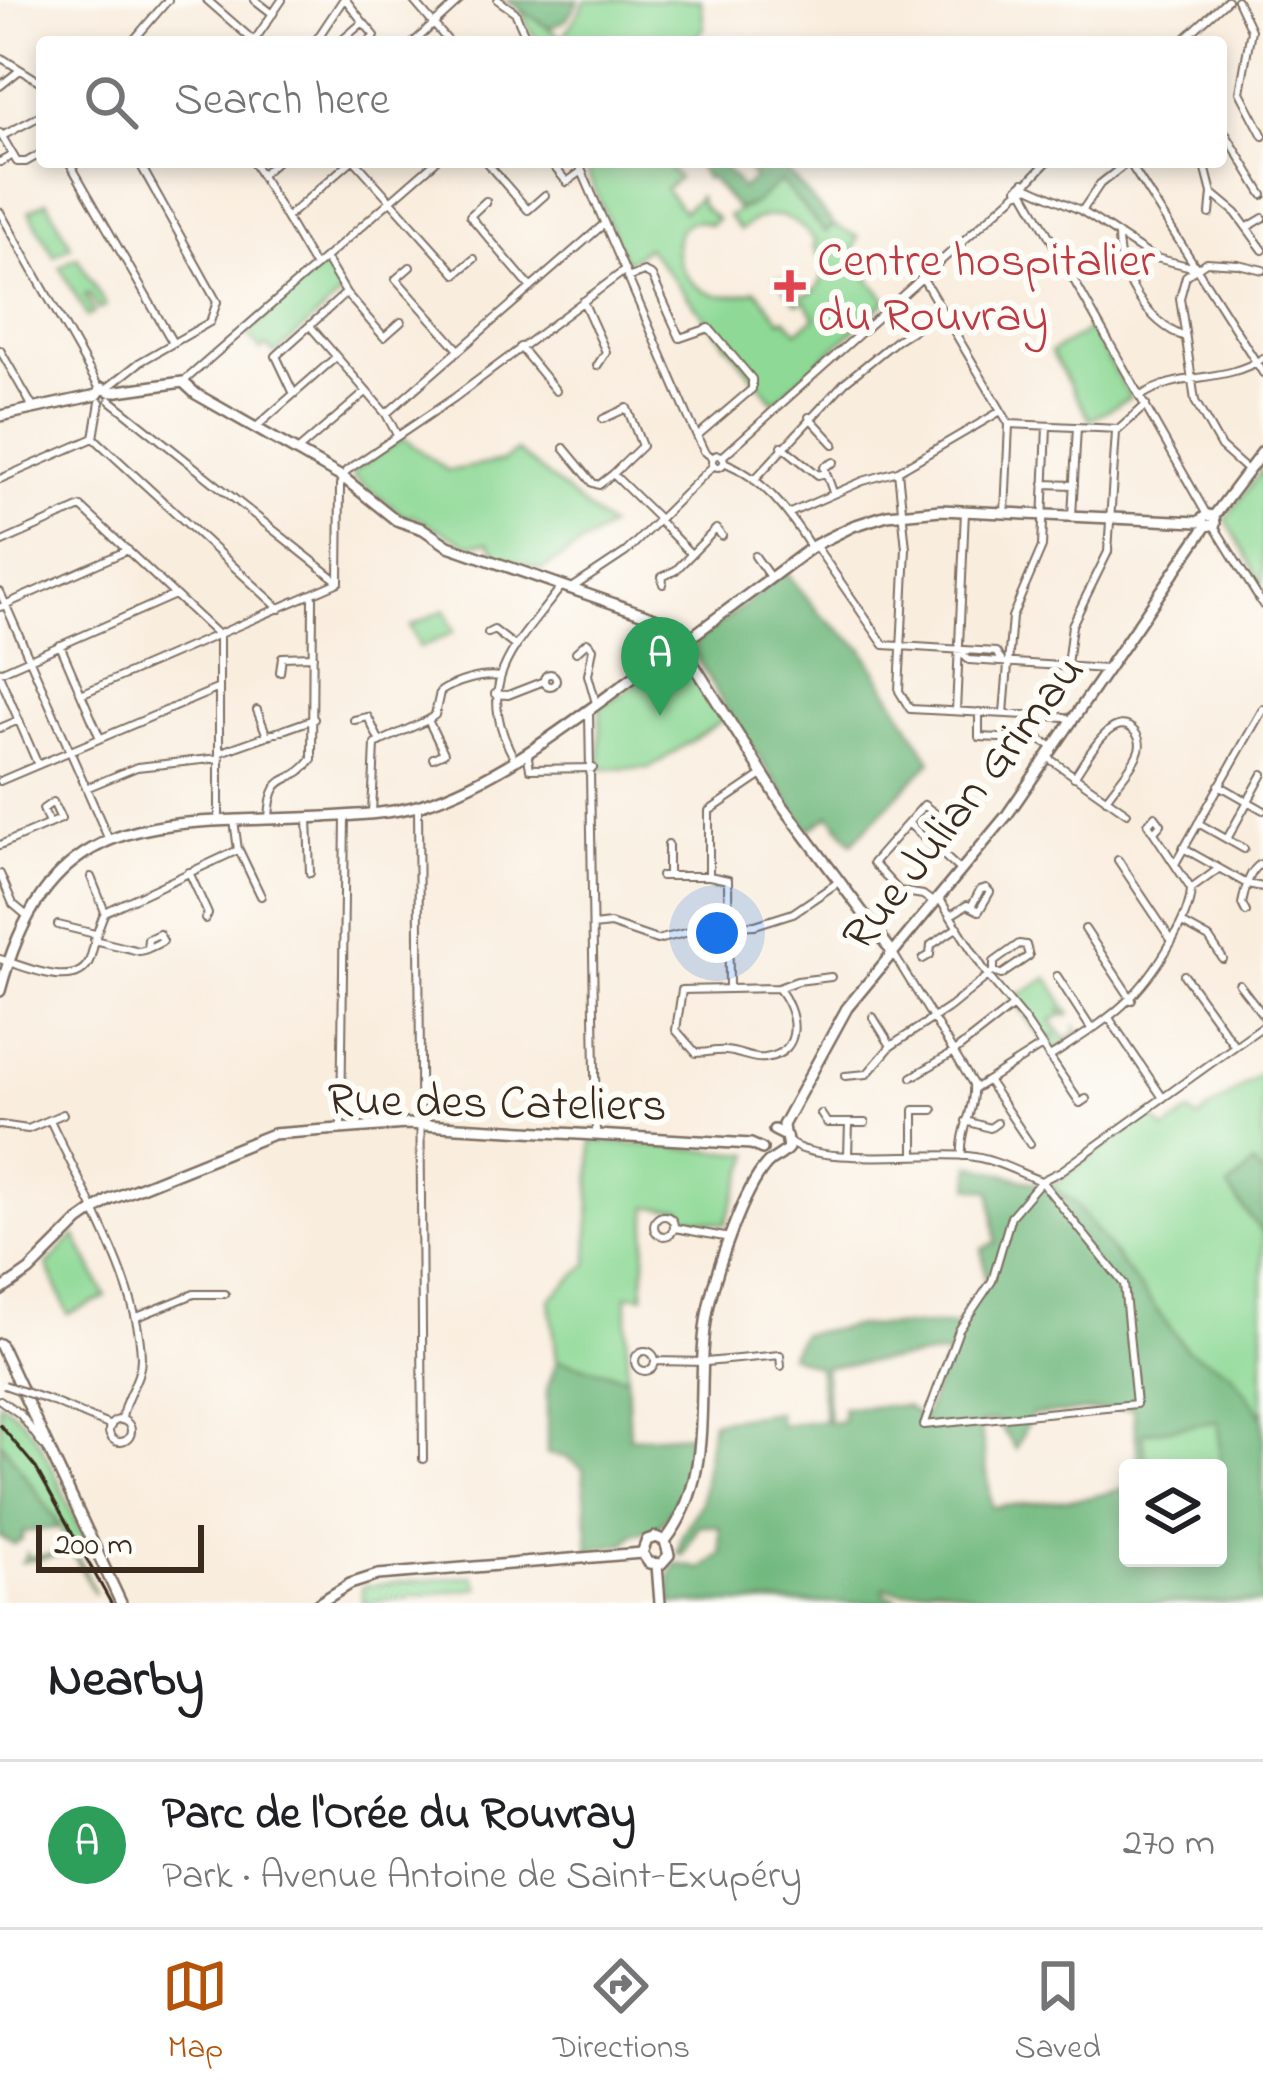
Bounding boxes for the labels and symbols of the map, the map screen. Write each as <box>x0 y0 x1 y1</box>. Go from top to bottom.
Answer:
place label: Centre hospitalier du Rouvray <box>817 228 1155 353</box>
marker: Centre hospitalier du Rouvray <box>774 270 806 302</box>
pin: A <box>621 617 699 716</box>
street label: Rue Julian Grimau <box>826 640 1103 968</box>
your location <box>687 903 747 963</box>
street label: Rue des Cateliers <box>326 1067 667 1143</box>
scale bar <box>36 1519 204 1572</box>

